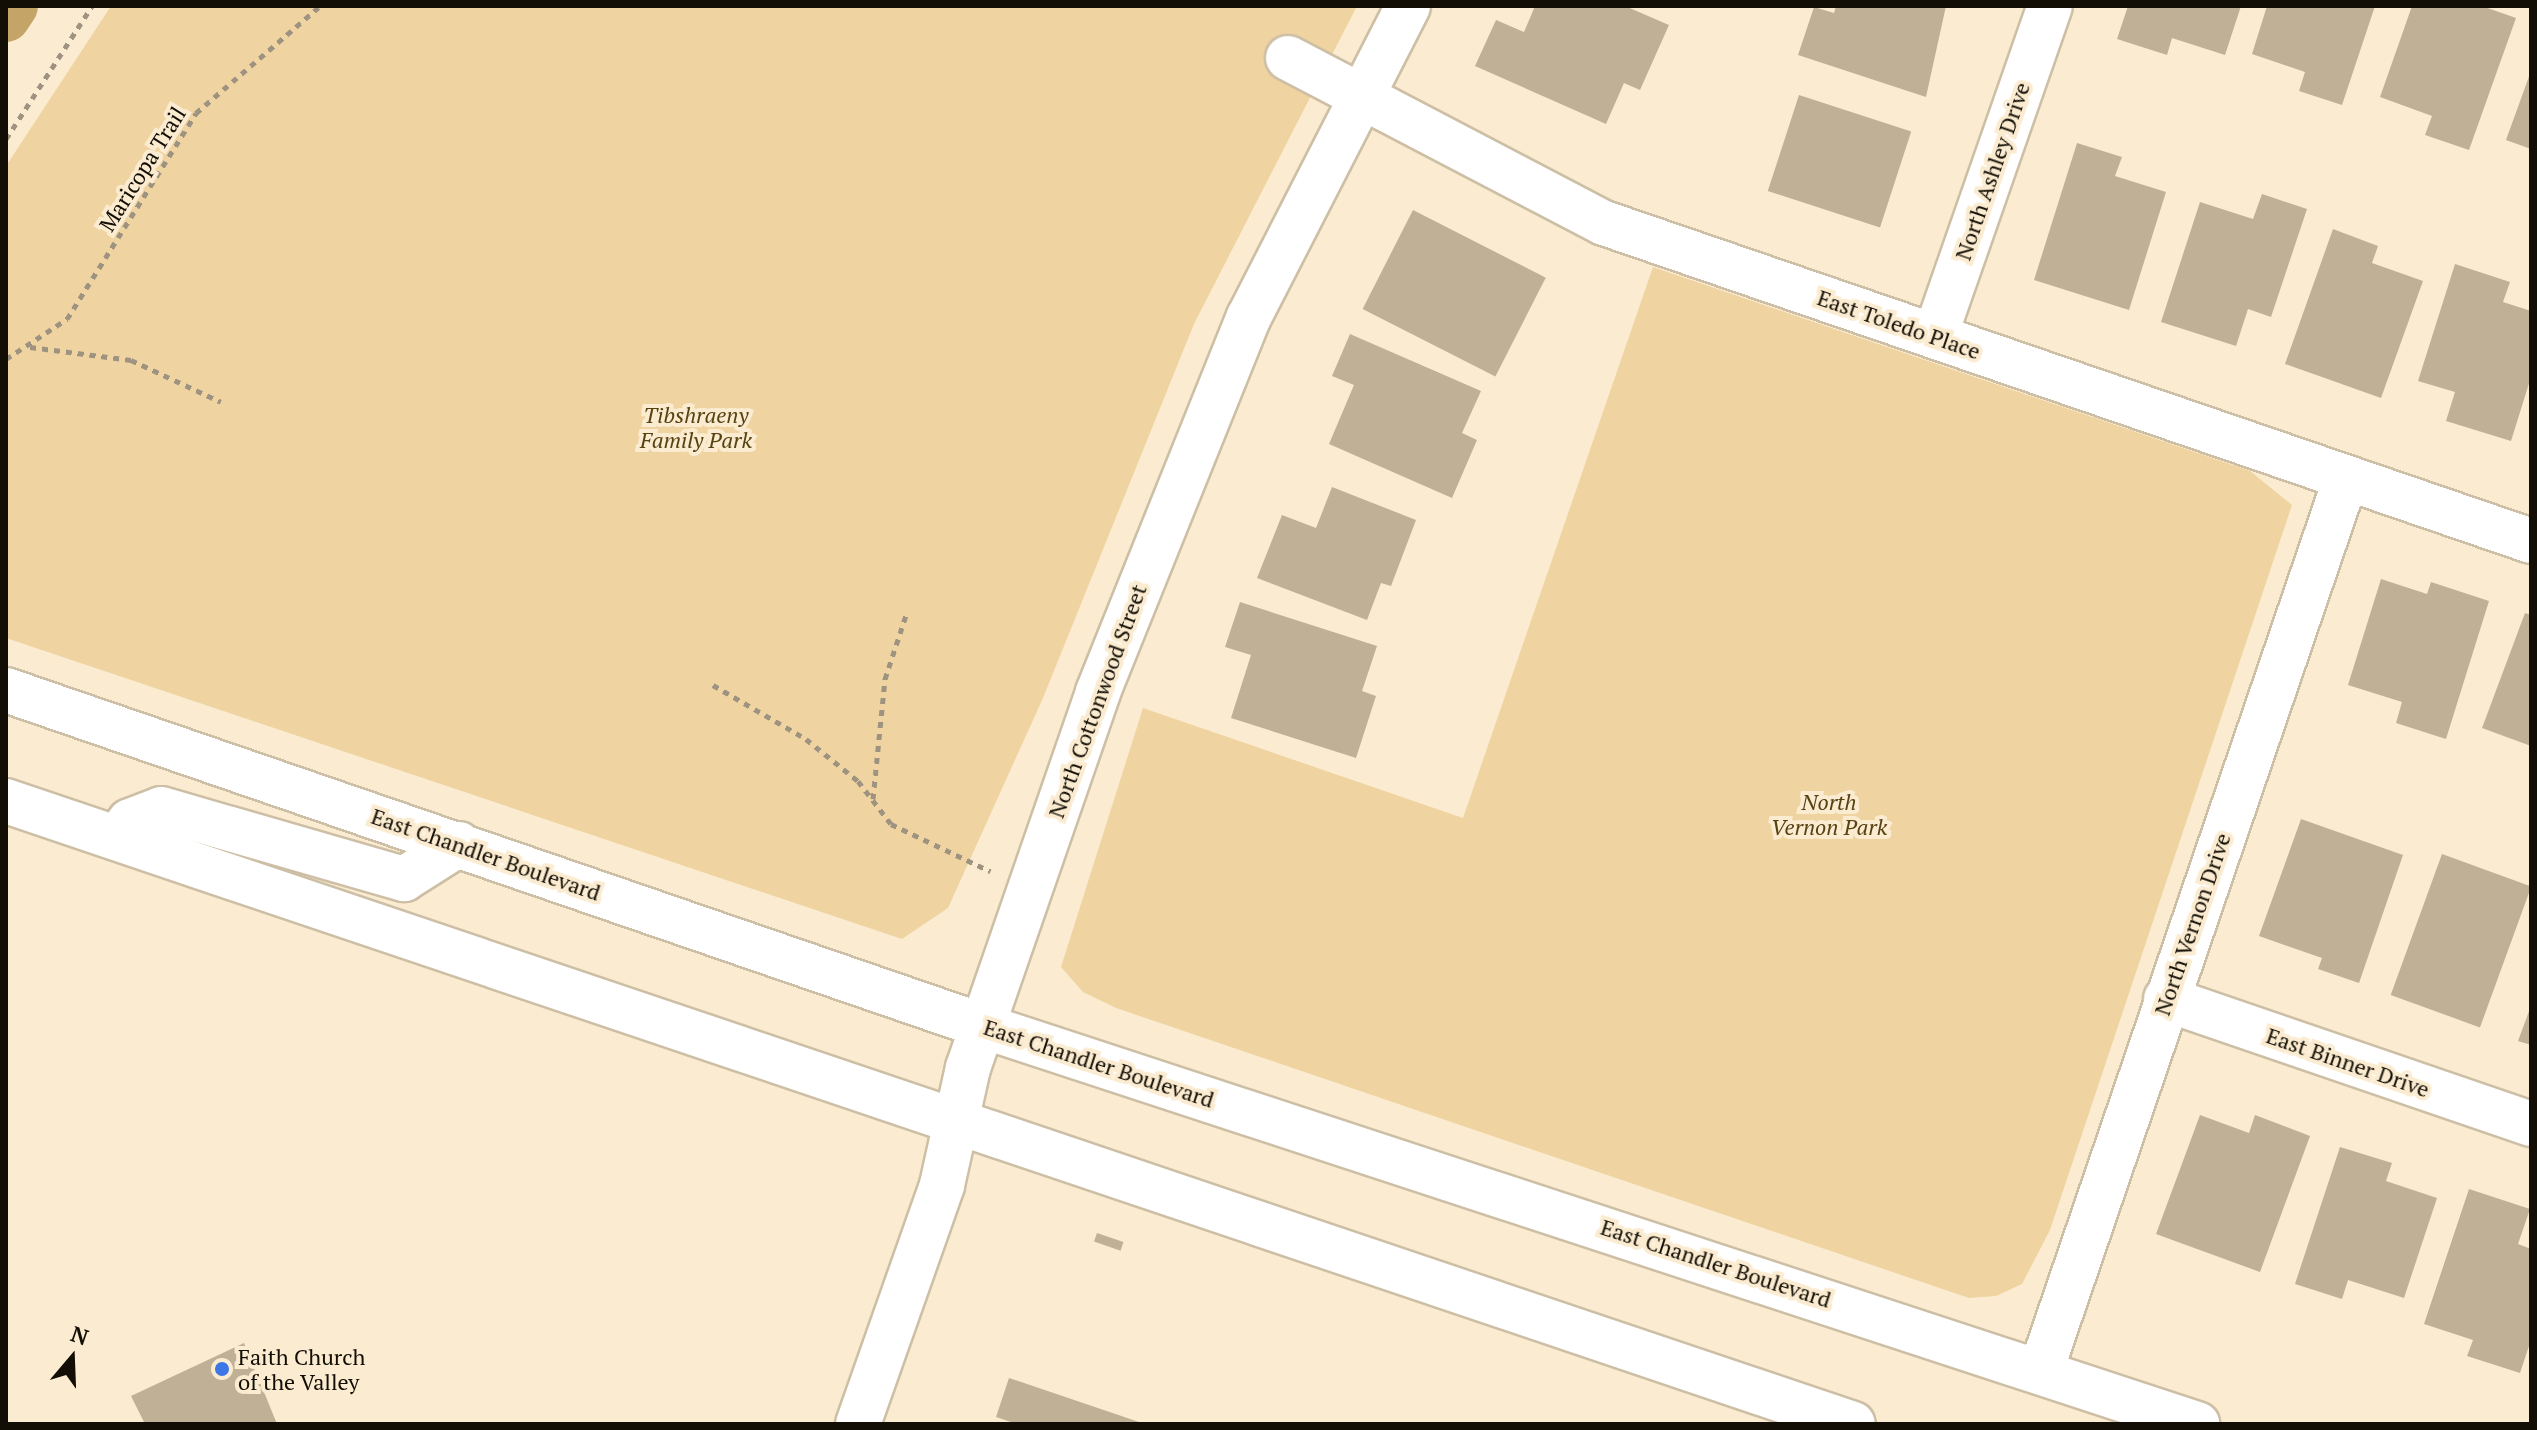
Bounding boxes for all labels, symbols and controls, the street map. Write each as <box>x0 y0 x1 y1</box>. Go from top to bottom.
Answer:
street label: North Ashley Drive <box>1949 78 2035 264</box>
street label: Maricopa Trail <box>93 102 191 236</box>
street label: East Toledo Place <box>1814 284 1984 364</box>
park label: Tibshraeny Family Park <box>640 401 752 452</box>
street label: North Cottonwood Street <box>1042 581 1152 821</box>
park label: North Vernon Park <box>1771 788 1887 840</box>
street label: East Chandler Boulevard <box>368 802 604 906</box>
street label: North Vernon Drive <box>2148 829 2236 1019</box>
street label: East Chandler Boulevard <box>981 1013 1217 1113</box>
street label: East Binner Drive <box>2263 1022 2433 1102</box>
street label: East Chandler Boulevard <box>1598 1213 1834 1313</box>
north arrow <box>32 1318 112 1398</box>
text: N <box>67 1318 93 1351</box>
place label: Faith Church of the Valley <box>238 1343 365 1394</box>
marker: Faith Church of the Valley <box>213 1360 231 1378</box>

